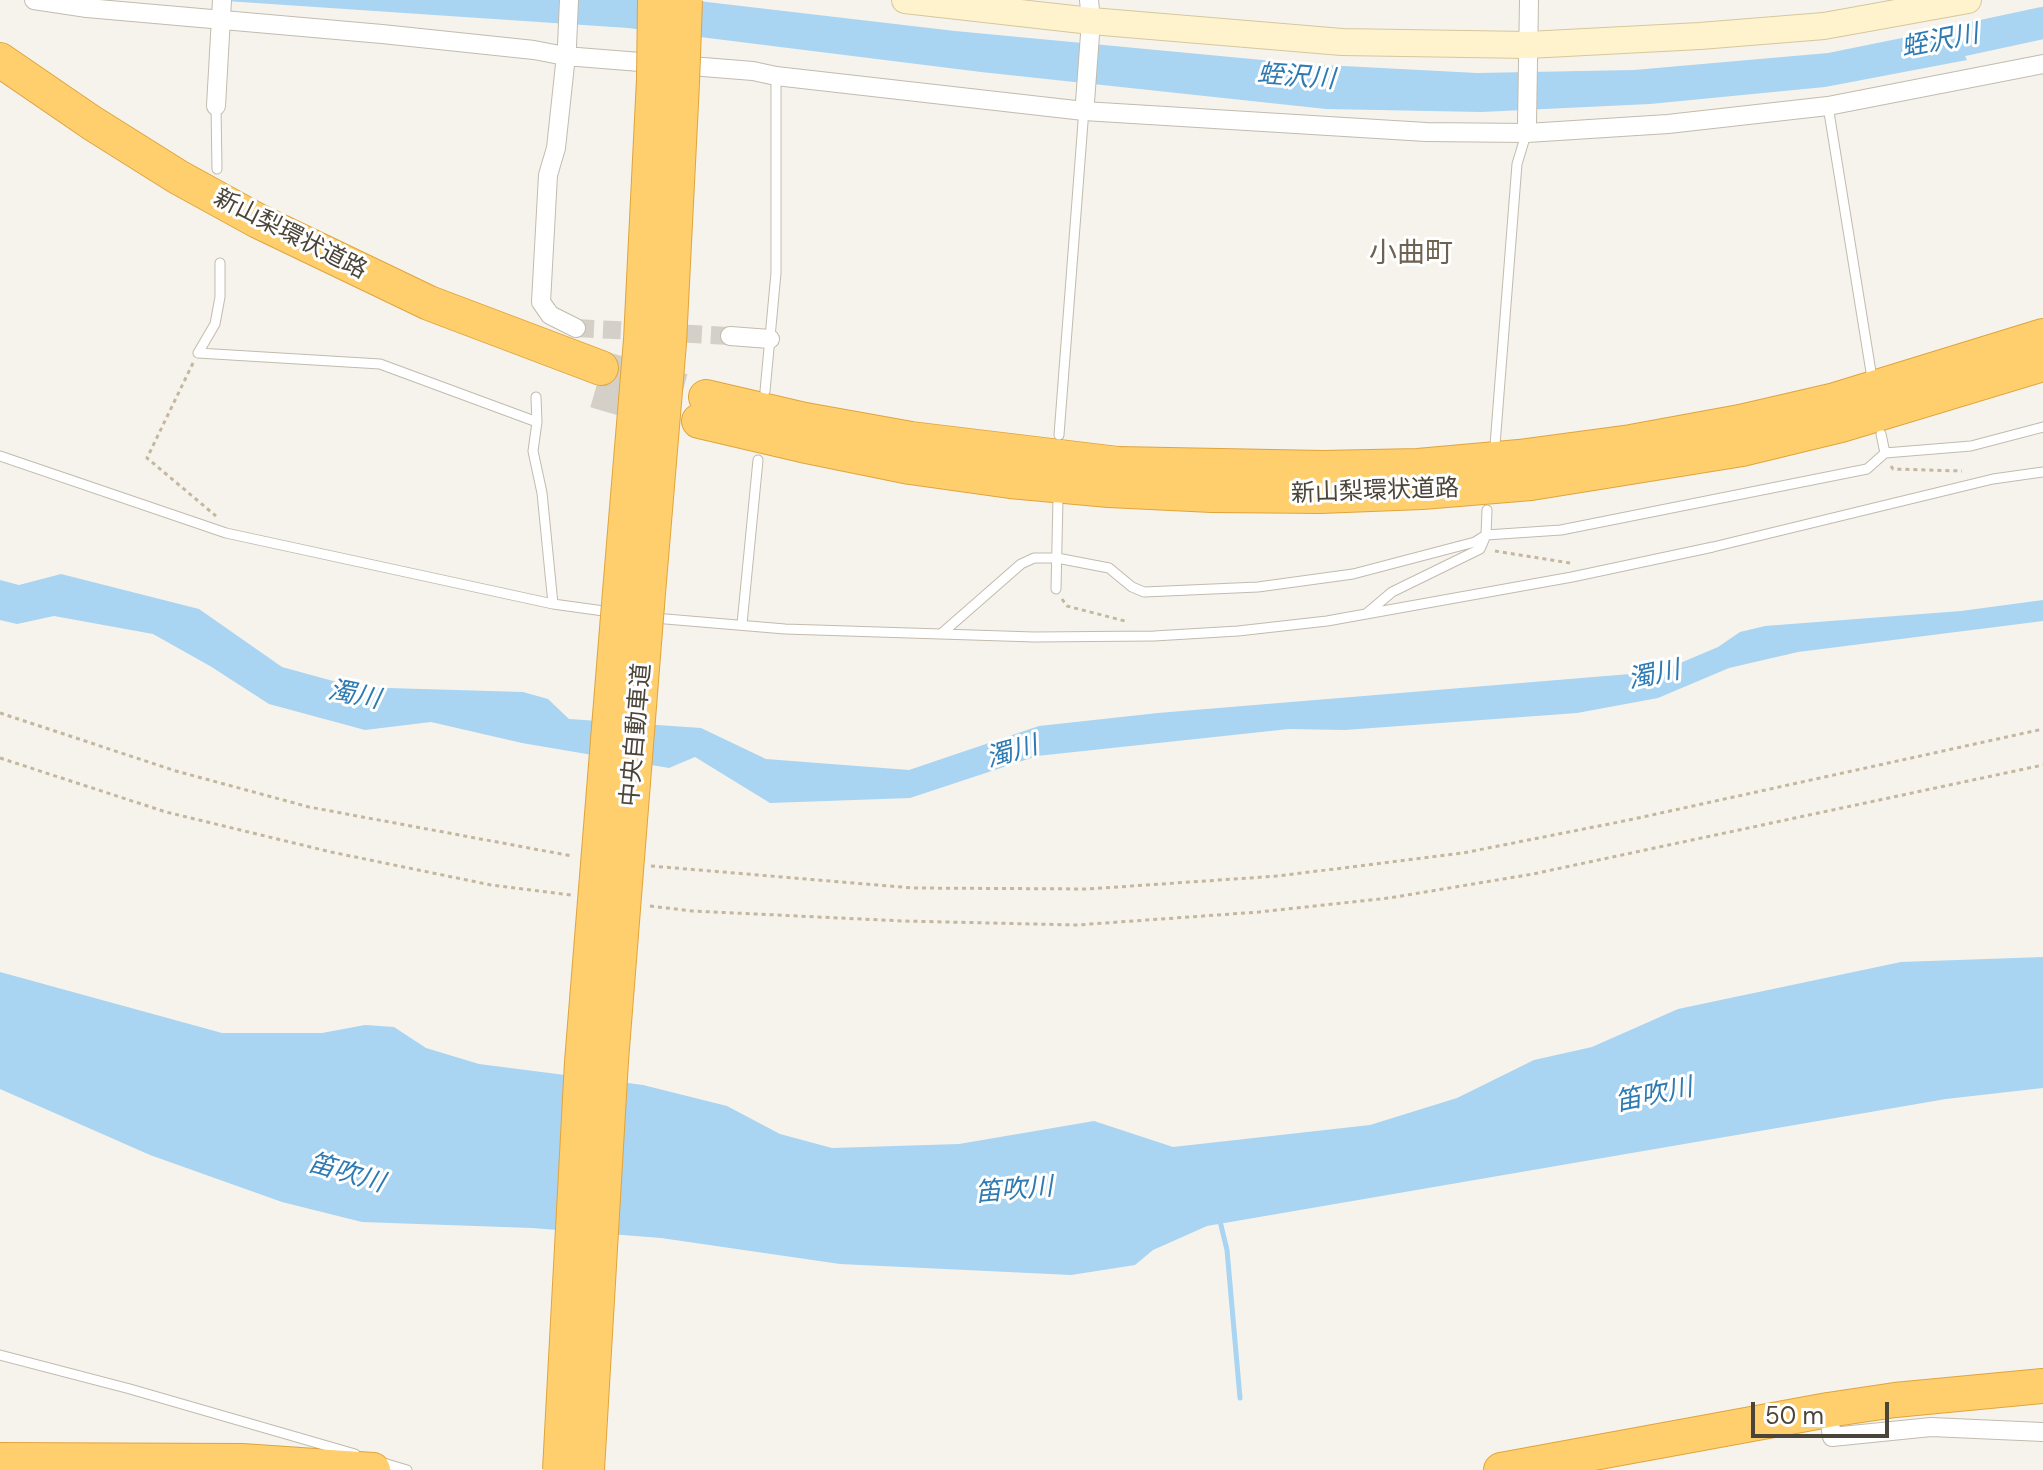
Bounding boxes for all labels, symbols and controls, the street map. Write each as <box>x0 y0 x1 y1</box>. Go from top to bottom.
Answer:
water label: 蛭沢川 <box>1899 19 1981 65</box>
water label: 蛭沢川 <box>1256 60 1336 96</box>
street label: 新山梨環状道路 <box>209 184 371 286</box>
district label: 小曲町 <box>1369 238 1453 272</box>
street label: 新山梨環状道路 <box>1291 475 1459 509</box>
water label: 濁川 <box>1625 655 1683 697</box>
street label: 中央自動車道 <box>616 662 658 808</box>
water label: 濁川 <box>326 676 382 716</box>
water label: 濁川 <box>983 731 1041 775</box>
water label: 笛吹川 <box>1613 1073 1695 1119</box>
water label: 笛吹川 <box>304 1148 388 1200</box>
water label: 笛吹川 <box>974 1172 1054 1210</box>
scale bar <box>1755 1386 1893 1436</box>
text: 50 m <box>1765 1400 1824 1431</box>

